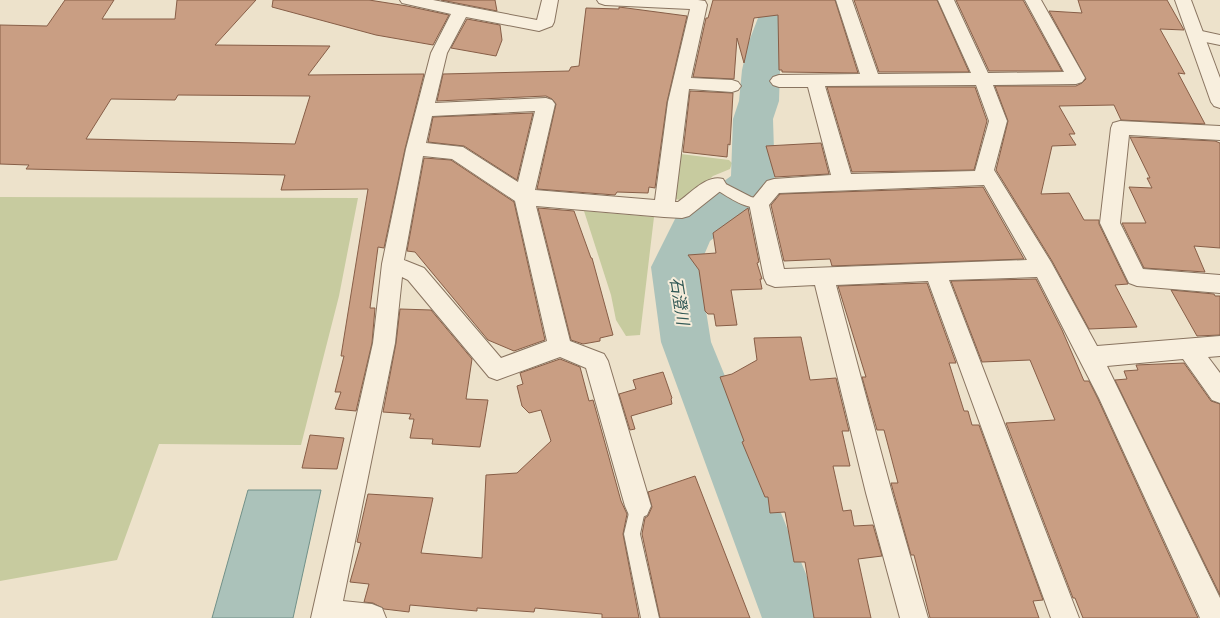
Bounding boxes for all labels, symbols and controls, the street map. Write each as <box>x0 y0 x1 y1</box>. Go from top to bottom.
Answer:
water label: 石澄川 <box>663 276 695 329</box>

